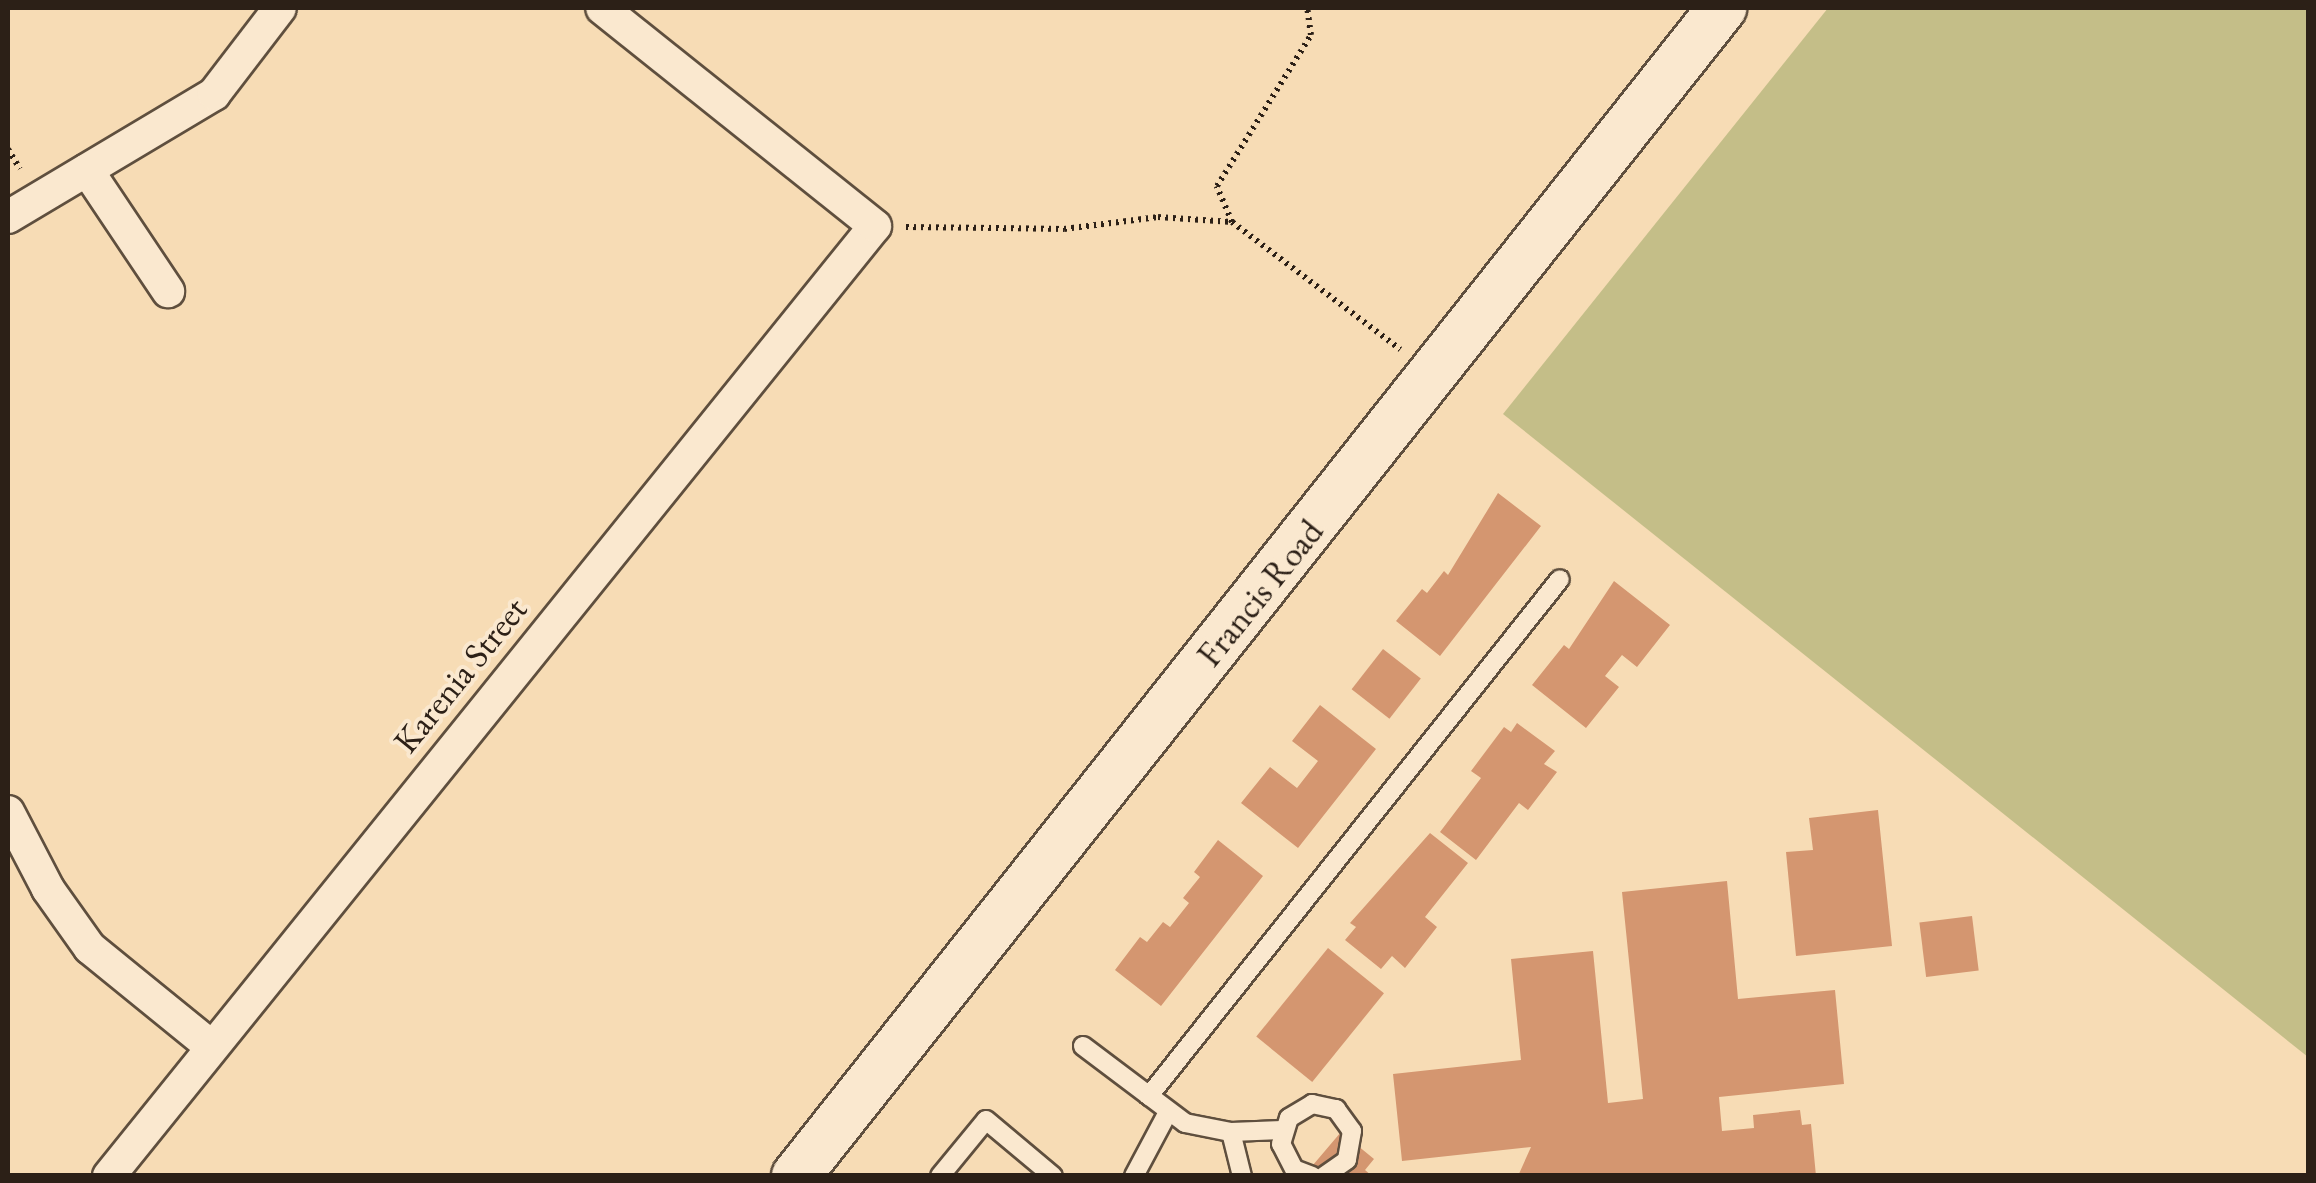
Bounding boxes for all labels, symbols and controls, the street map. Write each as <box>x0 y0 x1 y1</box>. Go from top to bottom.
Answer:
street label: Francis Road <box>1188 511 1332 675</box>
street label: Karenia Street <box>385 589 535 761</box>

